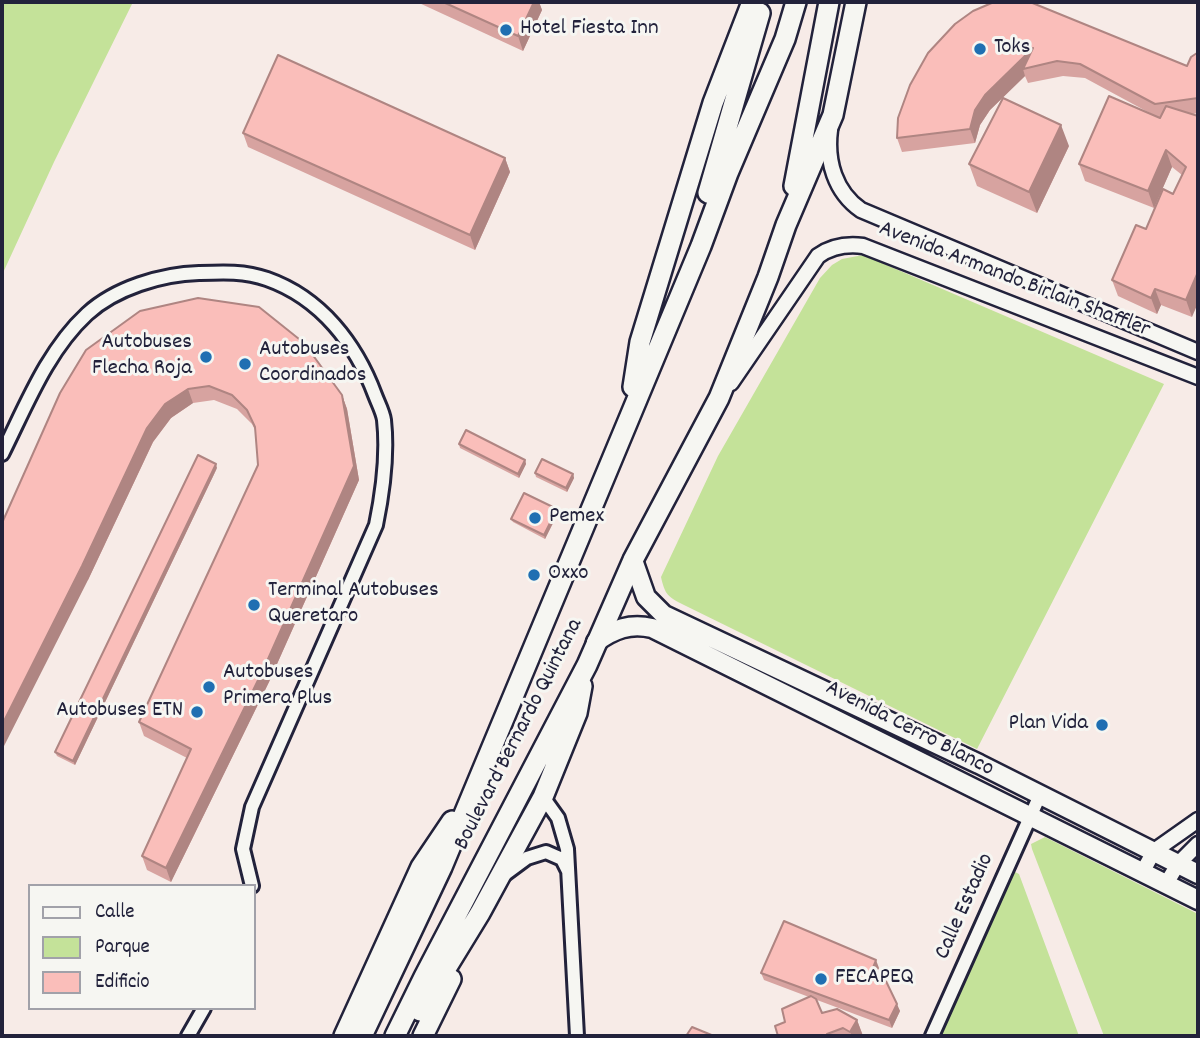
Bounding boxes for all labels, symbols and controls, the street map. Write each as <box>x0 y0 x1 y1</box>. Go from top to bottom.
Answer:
place label: Hotel Fiesta Inn <box>520 16 659 44</box>
marker: Hotel Fiesta Inn <box>498 22 514 38</box>
place label: Toks <box>994 35 1030 63</box>
marker: Toks <box>972 41 988 57</box>
street label: Avenida Armando Birlain Shaffler <box>874 216 1154 346</box>
place label: Autobuses Flecha Roja <box>92 330 192 384</box>
place label: Autobuses Coordinados <box>259 337 366 391</box>
marker: Autobuses Flecha Roja <box>198 349 214 365</box>
marker: Autobuses Coordinados <box>237 356 253 372</box>
place label: Pemex <box>549 504 604 532</box>
marker: Pemex <box>527 510 543 526</box>
place label: Oxxo <box>548 561 589 589</box>
marker: Oxxo <box>526 567 542 583</box>
place label: Terminal Autobuses Queretaro <box>268 578 439 632</box>
marker: Terminal Autobuses Queretaro <box>246 597 262 613</box>
street label: Boulevard Bernardo Quintana <box>450 615 590 855</box>
place label: Autobuses Primera Plus <box>223 660 332 714</box>
street label: Avenida Cerro Blanco <box>820 676 998 784</box>
marker: Autobuses Primera Plus <box>201 679 217 695</box>
place label: Autobuses ETN <box>56 698 183 726</box>
marker: Autobuses ETN <box>189 704 205 720</box>
place label: Plan Vida <box>1009 711 1088 739</box>
marker: Plan Vida <box>1094 717 1110 733</box>
street label: Calle Estadio <box>930 850 1002 964</box>
legend <box>28 884 256 1010</box>
text: Calle <box>95 898 134 928</box>
text: Parque <box>95 933 150 963</box>
place label: FECAPEQ <box>835 965 914 993</box>
text: Edificio <box>95 968 150 998</box>
marker: FECAPEQ <box>813 971 829 987</box>

